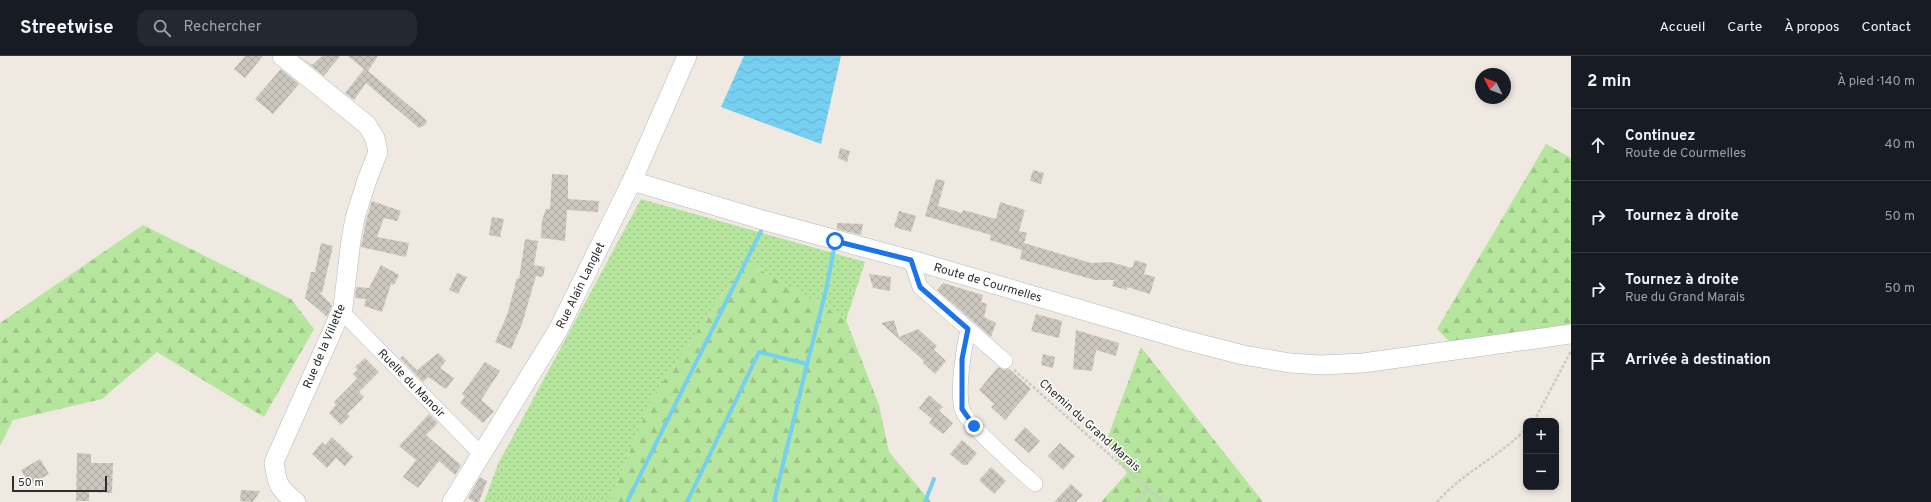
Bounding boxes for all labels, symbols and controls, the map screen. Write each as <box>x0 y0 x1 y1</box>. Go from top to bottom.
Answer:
search box <box>137 10 417 46</box>
text: Streetwise <box>20 16 113 40</box>
icon: search <box>151 17 173 39</box>
text: Rechercher <box>183 18 261 37</box>
text: Accueil <box>1659 19 1705 36</box>
text: Carte <box>1727 19 1762 36</box>
text: À propos <box>1784 19 1840 36</box>
text: Contact <box>1862 19 1911 36</box>
north arrow <box>1475 68 1511 104</box>
text: 2 min <box>1587 71 1631 93</box>
text: À pied · 140 m <box>1837 74 1915 90</box>
text: Continuez <box>1625 127 1695 146</box>
icon: ahead <box>1587 134 1609 156</box>
text: 40 m <box>1885 137 1915 153</box>
text: Route de Courmelles <box>1625 146 1746 162</box>
icon: right <box>1587 206 1609 228</box>
text: Tournez à droite <box>1625 207 1739 226</box>
text: 50 m <box>1885 209 1915 225</box>
route start <box>826 232 844 250</box>
street label: Rue Alain Langlet <box>553 240 609 332</box>
street label: Route de Courmelles <box>932 260 1044 307</box>
text: Tournez à droite <box>1625 271 1739 290</box>
icon: right <box>1587 278 1609 300</box>
text: 50 m <box>1885 281 1915 297</box>
text: Rue du Grand Marais <box>1625 290 1745 306</box>
street label: Rue de la Villette <box>300 302 350 391</box>
street label: Ruelle du Manoir <box>374 346 448 422</box>
icon: arrive <box>1587 350 1609 372</box>
text: Arrivée à destination <box>1625 351 1771 370</box>
street label: Chemin du Grand Marais <box>1035 376 1143 476</box>
route end <box>965 417 983 435</box>
map controls <box>1523 418 1559 490</box>
button: + <box>1523 418 1559 454</box>
button: − <box>1523 454 1559 490</box>
scale bar <box>12 474 107 493</box>
text: 50 m <box>18 476 44 490</box>

